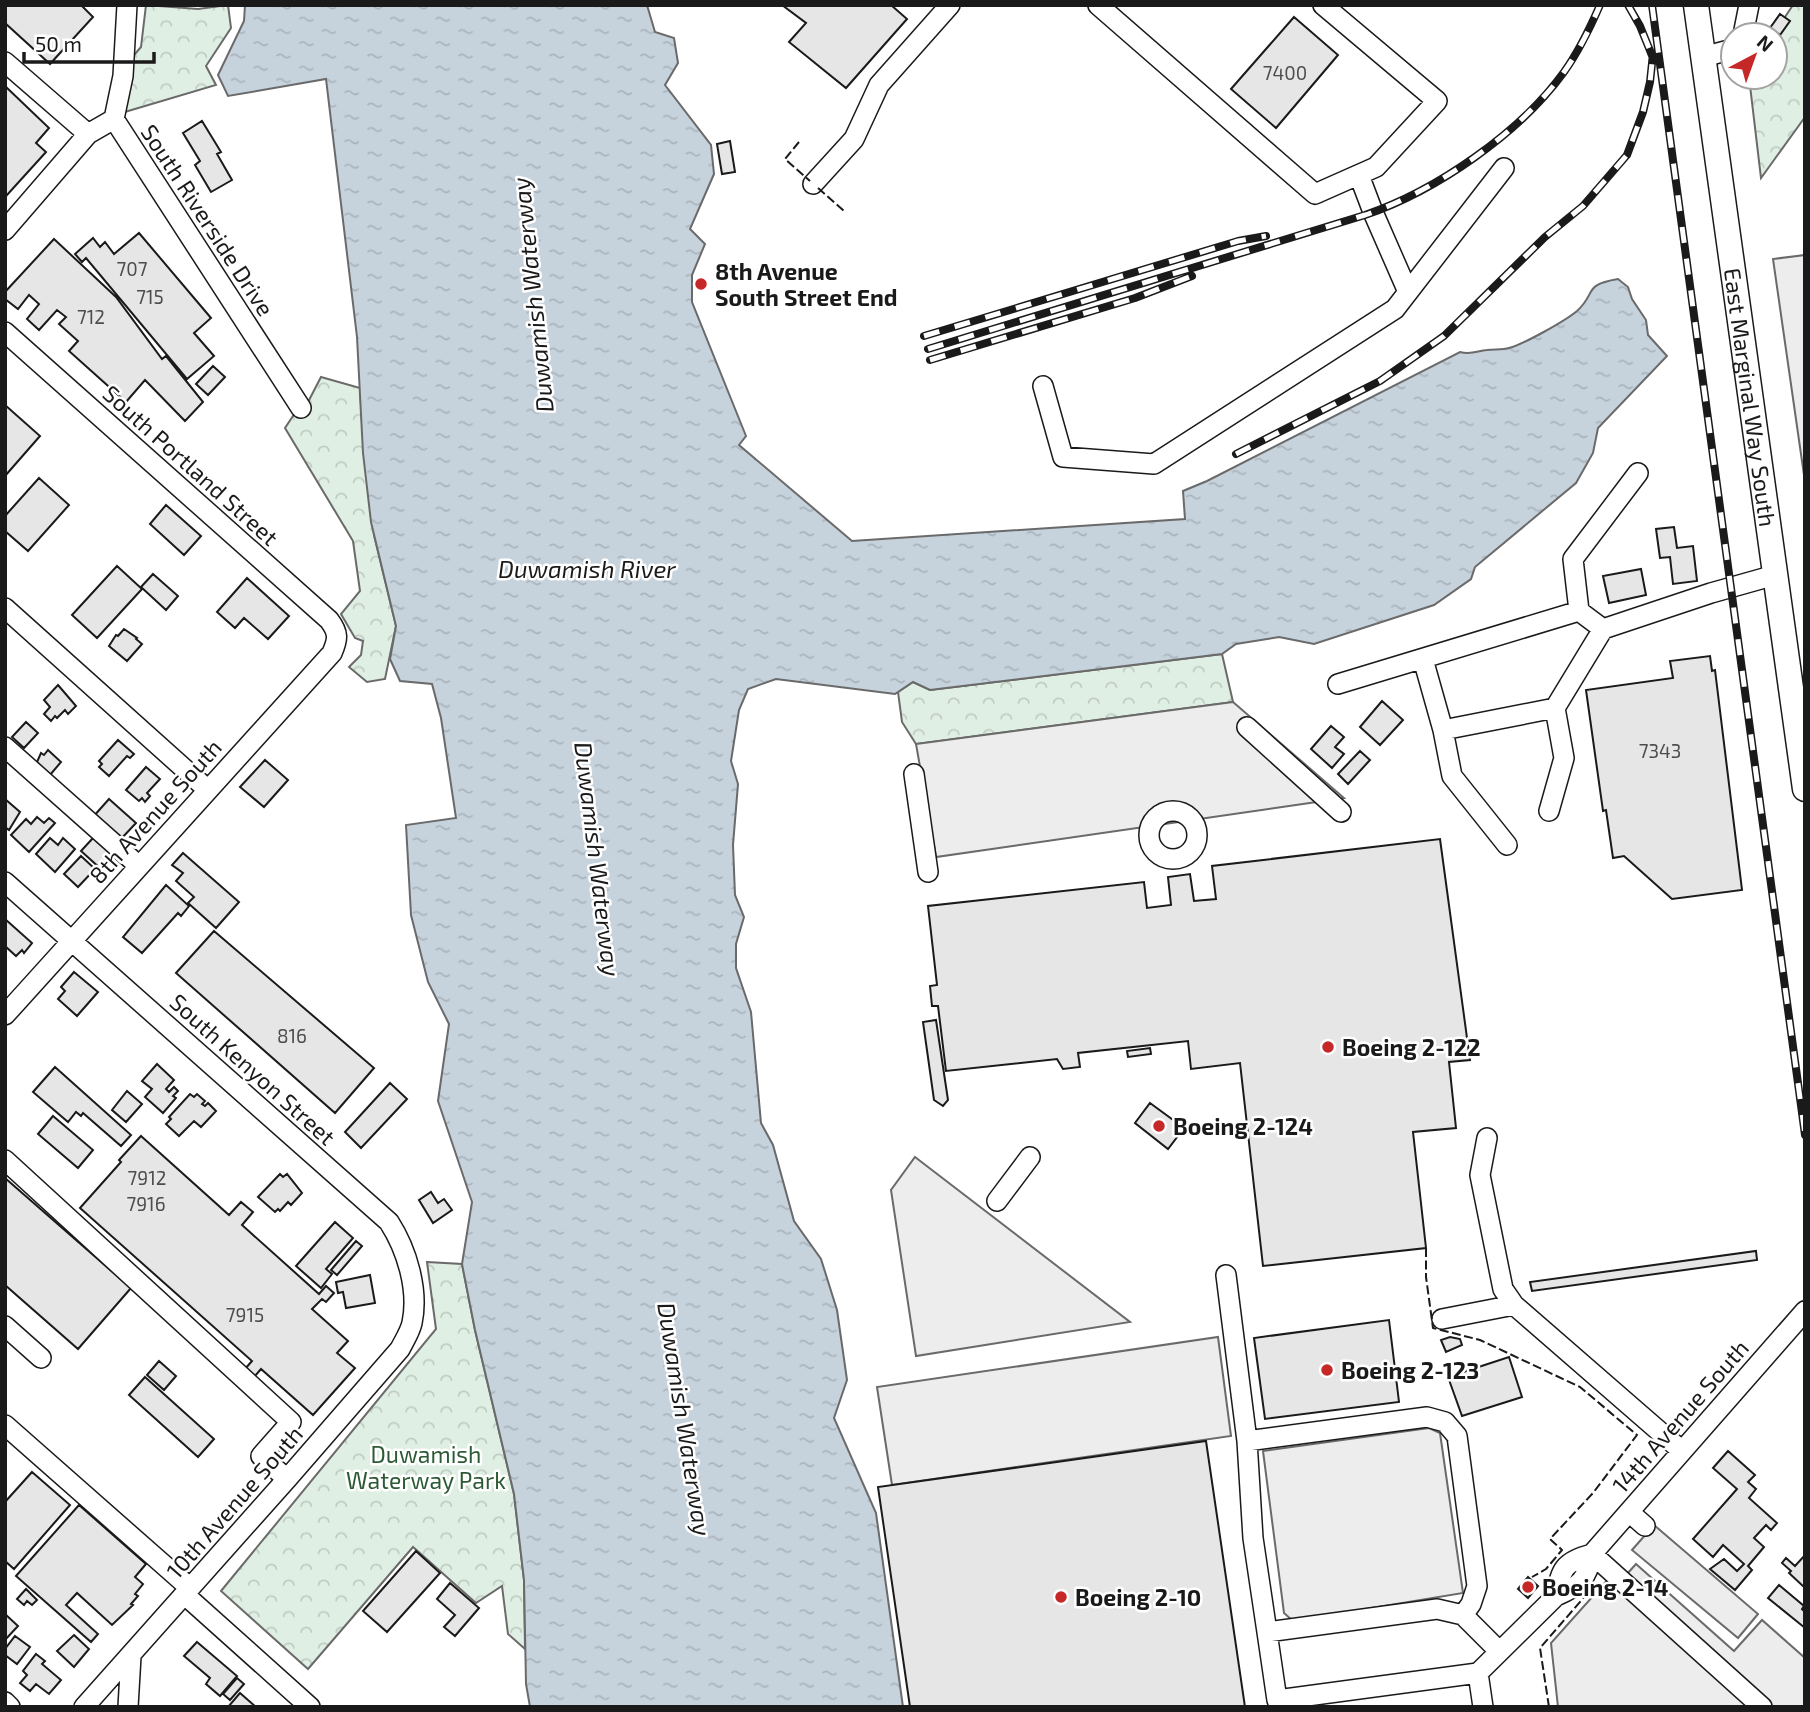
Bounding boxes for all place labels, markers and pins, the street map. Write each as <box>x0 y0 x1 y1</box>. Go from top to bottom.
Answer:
place label: 8th Avenue South Street End <box>715 257 898 311</box>
marker: 8th Avenue South Street End <box>693 276 709 292</box>
place label: Boeing 2-122 <box>1342 1033 1481 1061</box>
marker: Boeing 2-122 <box>1320 1039 1336 1055</box>
place label: Boeing 2-124 <box>1173 1112 1313 1140</box>
marker: Boeing 2-124 <box>1151 1118 1167 1134</box>
place label: Boeing 2-123 <box>1341 1356 1479 1384</box>
marker: Boeing 2-123 <box>1319 1362 1335 1378</box>
place label: Boeing 2-14 <box>1542 1573 1669 1601</box>
marker: Boeing 2-14 <box>1520 1579 1536 1595</box>
place label: Boeing 2-10 <box>1075 1583 1201 1611</box>
marker: Boeing 2-10 <box>1053 1589 1069 1605</box>

